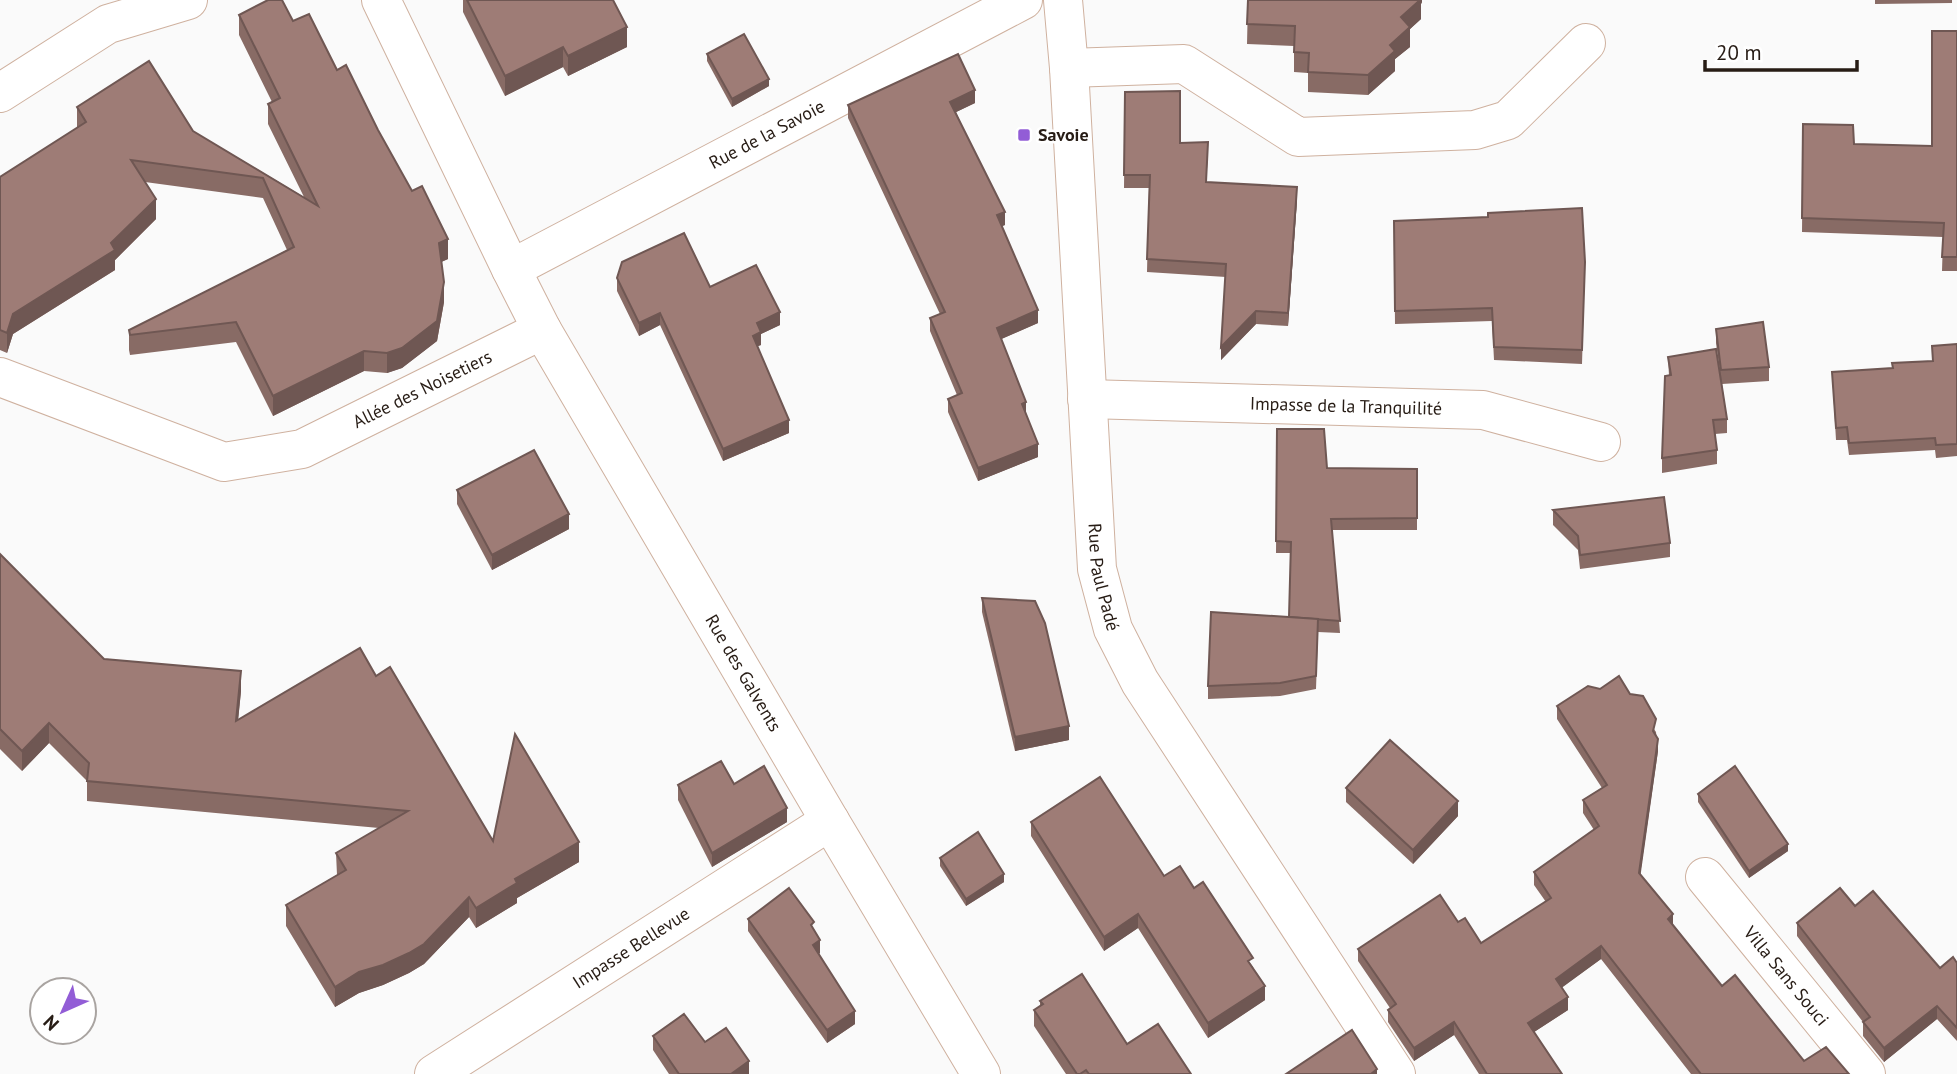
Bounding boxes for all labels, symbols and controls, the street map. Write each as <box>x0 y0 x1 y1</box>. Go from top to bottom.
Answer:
scale bar <box>1705 28 1857 72</box>
text: 20 m <box>1716 39 1762 66</box>
street label: Rue de la Savoie <box>705 94 828 174</box>
place label: Savoie <box>1038 123 1089 146</box>
marker: Savoie <box>1016 127 1032 143</box>
street label: Allée des Noisetiers <box>349 345 495 433</box>
street label: Impasse de la Tranquilité <box>1250 392 1442 420</box>
street label: Rue Paul Padé <box>1083 523 1125 633</box>
street label: Rue des Galvents <box>700 610 787 736</box>
street label: Impasse Bellevue <box>568 902 694 993</box>
street label: Villa Sans Souci <box>1738 921 1834 1030</box>
north arrow <box>28 976 98 1046</box>
text: N <box>38 1010 64 1036</box>

